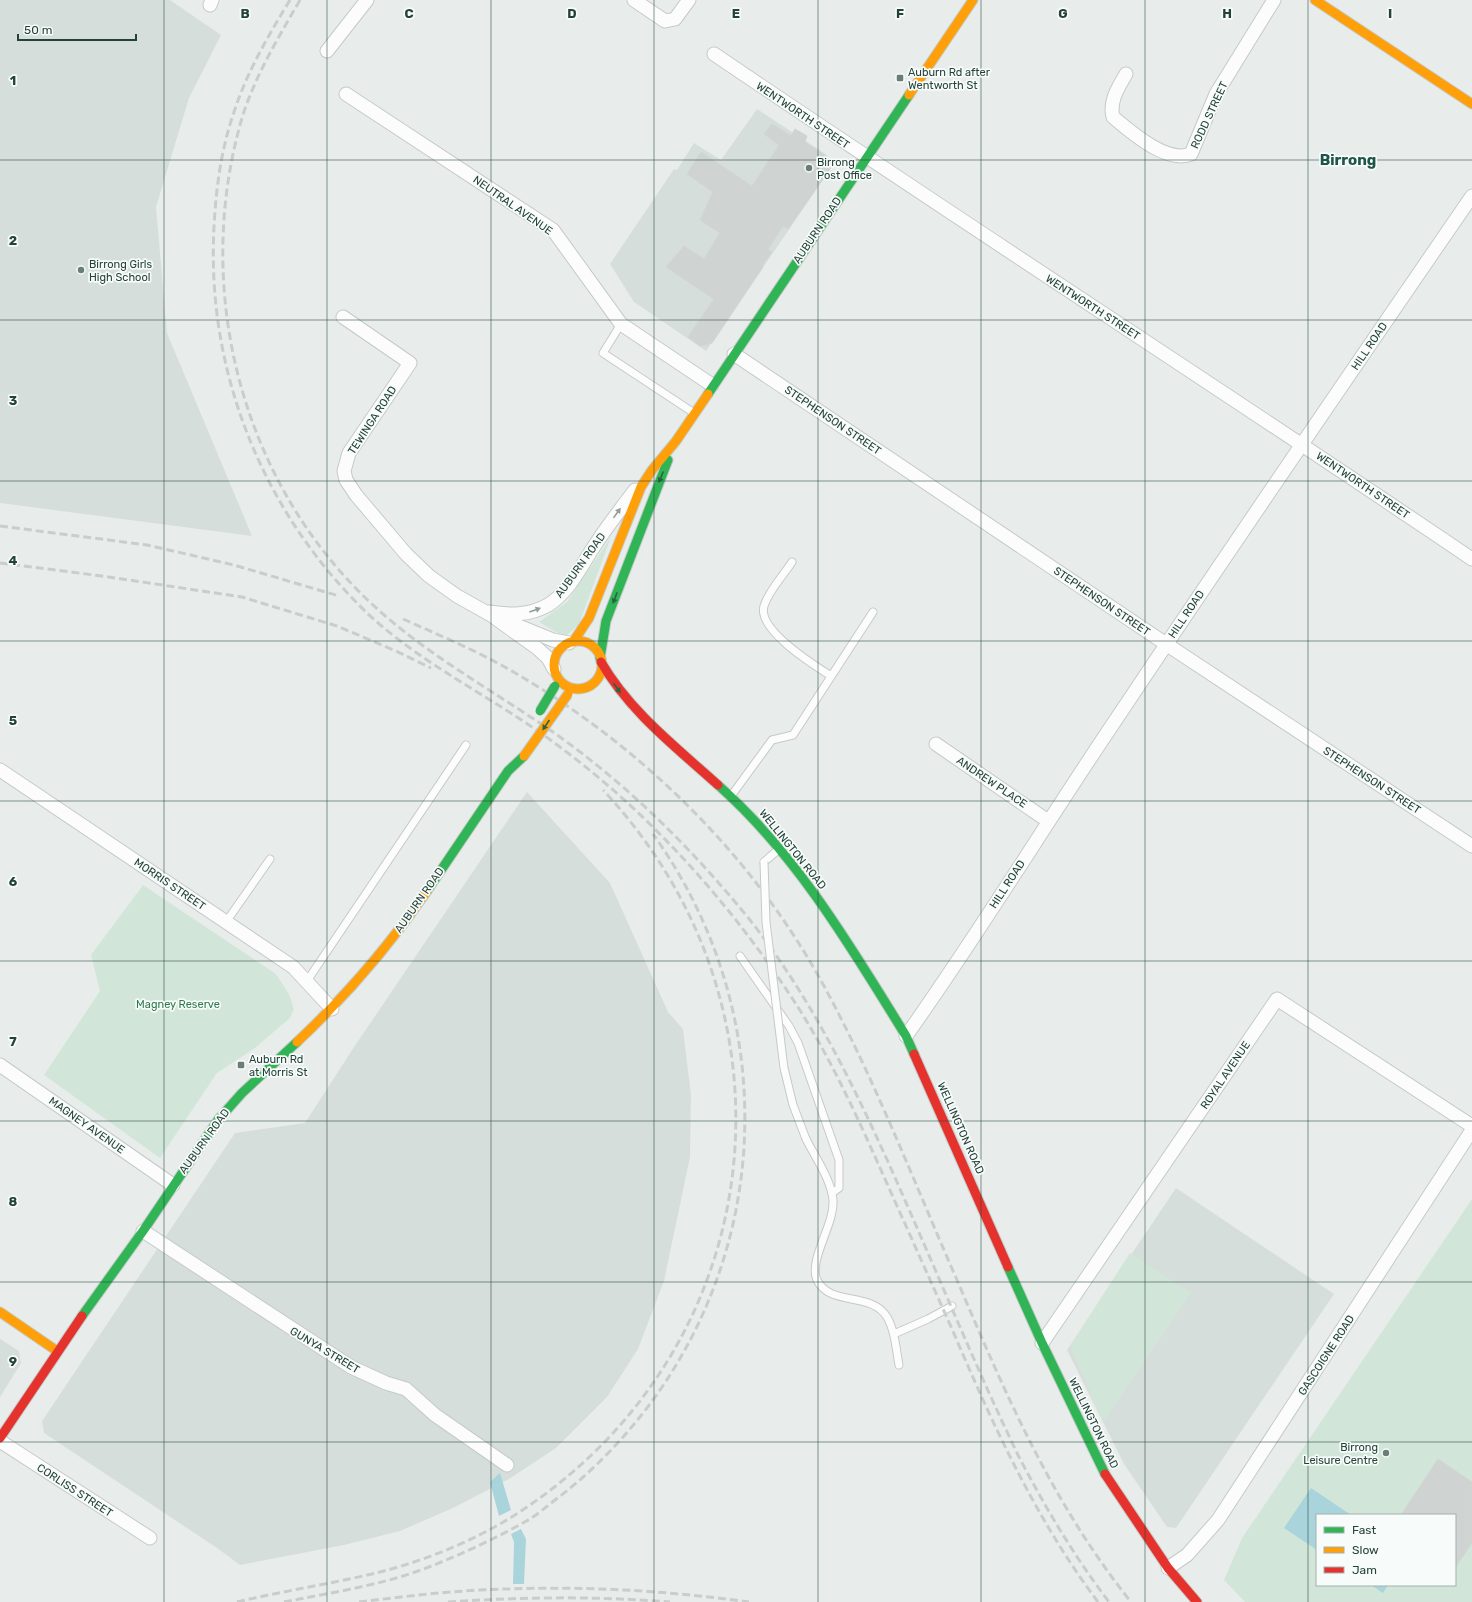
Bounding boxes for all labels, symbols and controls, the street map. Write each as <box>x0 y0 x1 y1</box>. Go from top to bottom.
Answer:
text: B <box>240 6 250 21</box>
text: C <box>404 6 414 21</box>
text: D <box>567 6 577 21</box>
text: E <box>732 6 740 21</box>
text: F <box>896 6 904 21</box>
text: G <box>1058 6 1068 21</box>
text: H <box>1222 6 1232 21</box>
text: I <box>1388 6 1392 21</box>
scale bar <box>18 16 136 42</box>
text: 50 m <box>24 23 52 37</box>
place label: Auburn Rd after Wentworth St <box>908 66 991 92</box>
text: 1 <box>10 73 16 88</box>
marker: Auburn Rd after Wentworth St <box>895 73 905 83</box>
street label: WENTWORTH STREET <box>754 79 852 152</box>
street label: RODD STREET <box>1188 79 1231 151</box>
district label: Birrong <box>1320 151 1376 169</box>
place label: Birrong Post Office <box>817 156 872 182</box>
marker: Birrong Post Office <box>804 163 814 173</box>
street label: NEUTRAL AVENUE <box>470 173 555 238</box>
street label: AUBURN ROAD <box>790 195 844 266</box>
text: 2 <box>9 233 17 248</box>
place label: Birrong Girls High School <box>89 258 153 284</box>
marker: Birrong Girls High School <box>76 265 86 275</box>
street label: WENTWORTH STREET <box>1043 272 1143 343</box>
street label: HILL ROAD <box>1349 320 1390 373</box>
street label: STEPHENSON STREET <box>782 383 884 458</box>
street label: TEWINGA ROAD <box>345 384 399 457</box>
text: 3 <box>9 393 18 408</box>
street label: WENTWORTH STREET <box>1314 449 1412 522</box>
one-way arrow <box>658 471 664 483</box>
one-way arrow <box>613 507 621 518</box>
street label: AUBURN ROAD <box>553 530 608 600</box>
text: 4 <box>9 553 18 568</box>
street label: STEPHENSON STREET <box>1051 564 1153 639</box>
street label: HILL ROAD <box>1166 588 1207 641</box>
one-way arrow <box>611 593 617 605</box>
one-way arrow <box>529 607 541 613</box>
one-way arrow <box>612 682 621 693</box>
text: 5 <box>9 713 17 728</box>
one-way arrow <box>542 720 550 730</box>
street label: STEPHENSON STREET <box>1321 744 1423 817</box>
street label: ANDREW PLACE <box>954 754 1030 811</box>
street label: WELLINGTON ROAD <box>756 807 829 892</box>
street label: MORRIS STREET <box>132 856 208 913</box>
street label: HILL ROAD <box>987 858 1028 911</box>
street label: AUBURN ROAD <box>392 865 447 936</box>
text: 6 <box>9 874 18 889</box>
park label: Magney Reserve <box>136 998 220 1011</box>
text: 7 <box>9 1034 17 1049</box>
street label: ROYAL AVENUE <box>1198 1039 1253 1112</box>
place label: Auburn Rd at Morris St <box>249 1053 308 1079</box>
marker: Auburn Rd at Morris St <box>236 1060 246 1070</box>
street label: WELLINGTON ROAD <box>934 1080 987 1176</box>
street label: MAGNEY AVENUE <box>46 1094 127 1157</box>
street label: AUBURN ROAD <box>177 1106 232 1176</box>
text: 8 <box>9 1194 18 1209</box>
street label: GASCOIGNE ROAD <box>1296 1313 1357 1398</box>
street label: GUNYA STREET <box>288 1325 362 1377</box>
text: 9 <box>9 1354 17 1369</box>
street label: WELLINGTON ROAD <box>1066 1376 1121 1471</box>
place label: Birrong Leisure Centre <box>1303 1441 1378 1467</box>
marker: Birrong Leisure Centre <box>1381 1448 1391 1458</box>
street label: CORLISS STREET <box>34 1461 116 1520</box>
legend <box>1316 1514 1456 1586</box>
text: Fast <box>1352 1523 1376 1537</box>
text: Slow <box>1352 1543 1379 1557</box>
text: Jam <box>1352 1563 1377 1577</box>

